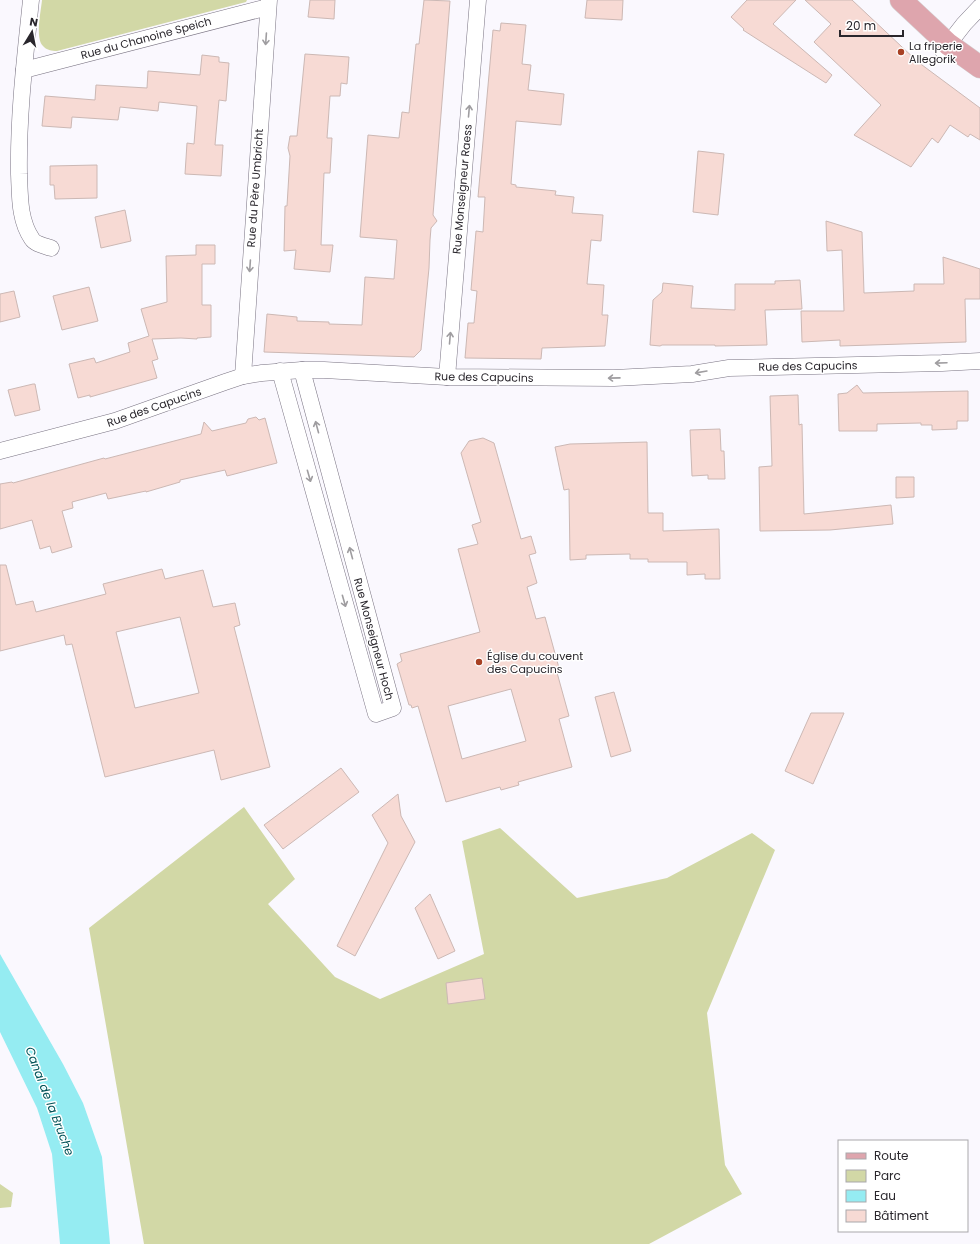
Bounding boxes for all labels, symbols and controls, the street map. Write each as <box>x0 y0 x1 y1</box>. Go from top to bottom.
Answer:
north arrow <box>12 12 52 52</box>
scale bar <box>840 12 903 38</box>
street label: Rue du Chanoine Speich <box>79 13 213 63</box>
text: N <box>28 14 39 31</box>
text: 20 m <box>846 17 876 34</box>
one-way arrow <box>262 32 269 45</box>
place label: La friperie Allegorik <box>909 38 963 67</box>
marker: La friperie Allegorik <box>896 47 906 57</box>
one-way arrow <box>465 105 472 118</box>
street label: Rue Monseigneur Raess <box>448 123 476 255</box>
street label: Rue du Père Umbricht <box>243 128 267 248</box>
one-way arrow <box>246 259 254 272</box>
one-way arrow <box>447 332 454 345</box>
street label: Rue des Capucins <box>758 357 858 375</box>
one-way arrow <box>935 359 948 367</box>
street label: Rue des Capucins <box>434 368 534 386</box>
one-way arrow <box>695 368 708 376</box>
one-way arrow <box>608 374 621 382</box>
street label: Rue des Capucins <box>105 383 204 431</box>
one-way arrow <box>313 421 320 434</box>
one-way arrow <box>306 469 313 482</box>
one-way arrow <box>347 547 354 560</box>
street label: Rue Monseigneur Hoch <box>350 576 398 702</box>
one-way arrow <box>341 594 348 607</box>
place label: Église du couvent des Capucins <box>487 648 583 677</box>
marker: Église du couvent des Capucins <box>474 657 484 667</box>
water label: Canal de la Bruche <box>21 1044 79 1158</box>
legend <box>838 1140 968 1232</box>
text: Route <box>874 1147 908 1164</box>
text: Parc <box>874 1167 901 1184</box>
text: Eau <box>874 1187 896 1204</box>
text: Bâtiment <box>874 1207 929 1224</box>

